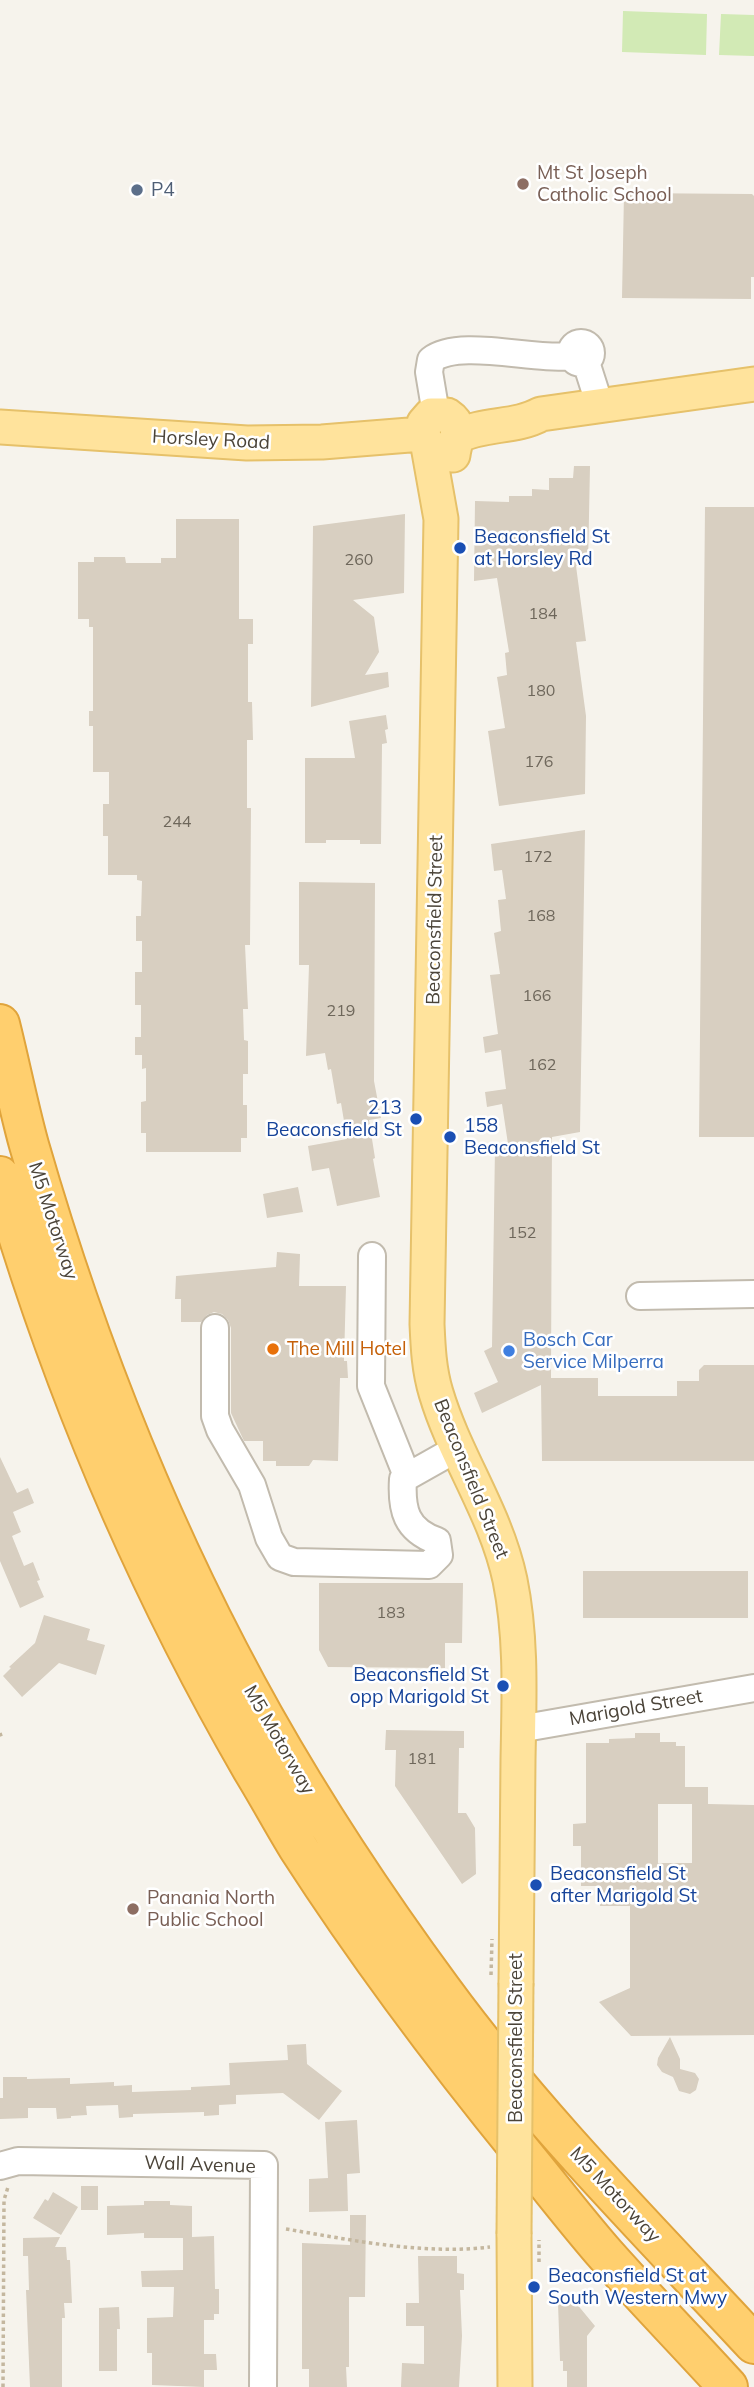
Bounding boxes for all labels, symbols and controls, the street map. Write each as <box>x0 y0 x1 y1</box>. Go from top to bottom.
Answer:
place label: Mt St Joseph Catholic School <box>537 162 672 206</box>
marker: Mt St Joseph Catholic School <box>515 176 531 192</box>
place label: P4 <box>151 179 175 201</box>
marker: P4 <box>129 182 145 198</box>
street label: Horsley Road <box>151 426 271 454</box>
place label: Beaconsfield St at Horsley Rd <box>474 526 610 570</box>
marker: Beaconsfield St at Horsley Rd <box>452 540 468 556</box>
house number: 260 <box>345 550 373 570</box>
house number: 184 <box>529 604 557 624</box>
house number: 180 <box>527 681 555 701</box>
house number: 176 <box>525 752 553 772</box>
house number: 244 <box>163 812 191 832</box>
street label: Beaconsfield Street <box>422 835 448 1005</box>
house number: 172 <box>524 847 552 867</box>
house number: 168 <box>527 906 555 926</box>
house number: 166 <box>523 986 551 1006</box>
house number: 219 <box>327 1001 355 1021</box>
house number: 162 <box>528 1055 556 1075</box>
place label: 213 Beaconsfield St <box>266 1097 402 1141</box>
marker: 213 Beaconsfield St <box>408 1111 424 1127</box>
place label: 158 Beaconsfield St <box>464 1115 600 1159</box>
marker: 158 Beaconsfield St <box>442 1129 458 1145</box>
street label: M5 Motorway <box>23 1159 83 1283</box>
house number: 152 <box>508 1223 536 1243</box>
place label: Bosch Car Service Milperra <box>523 1329 664 1373</box>
place label: The Mill Hotel <box>287 1338 406 1360</box>
marker: The Mill Hotel <box>265 1341 281 1357</box>
marker: Bosch Car Service Milperra <box>501 1343 517 1359</box>
street label: Beaconsfield Street <box>429 1396 513 1562</box>
house number: 183 <box>377 1603 405 1623</box>
place label: Beaconsfield St opp Marigold St <box>350 1664 489 1708</box>
marker: Beaconsfield St opp Marigold St <box>495 1678 511 1694</box>
street label: M5 Motorway <box>239 1681 319 1799</box>
street label: Marigold Street <box>568 1685 704 1731</box>
house number: 181 <box>408 1749 436 1769</box>
place label: Beaconsfield St after Marigold St <box>550 1863 697 1907</box>
marker: Beaconsfield St after Marigold St <box>528 1877 544 1893</box>
place label: Panania North Public School <box>147 1887 275 1931</box>
marker: Panania North Public School <box>125 1901 141 1917</box>
street label: Beaconsfield Street <box>505 1953 527 2123</box>
street label: M5 Motorway <box>565 2143 665 2247</box>
street label: Wall Avenue <box>144 2152 256 2178</box>
place label: Beaconsfield St at South Western Mwy <box>548 2265 727 2309</box>
marker: Beaconsfield St at South Western Mwy <box>526 2279 542 2295</box>

